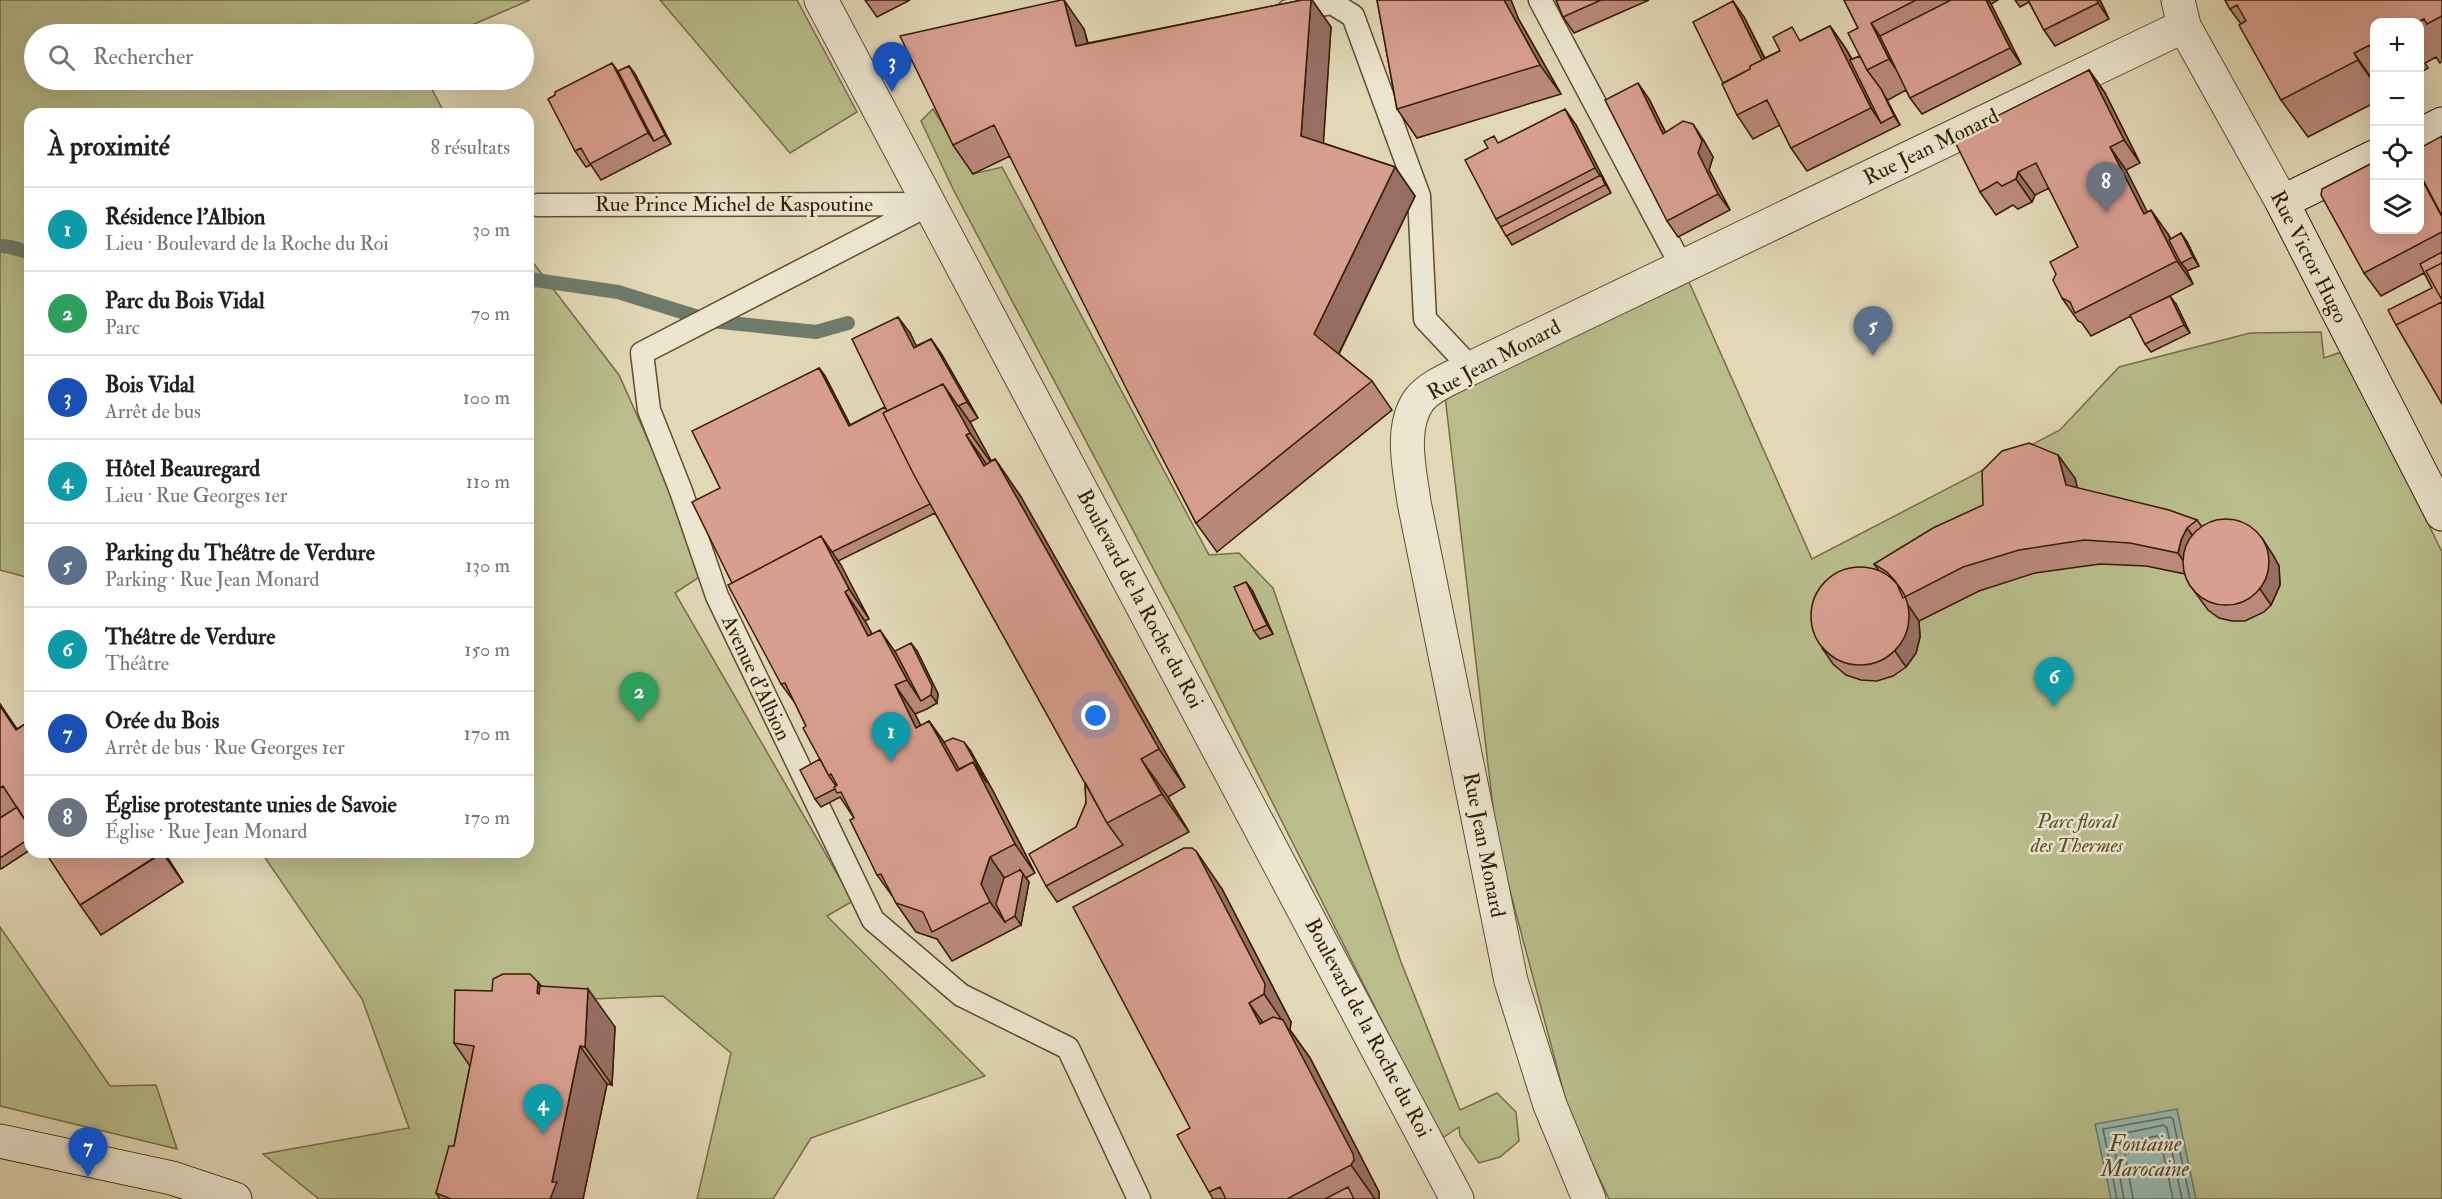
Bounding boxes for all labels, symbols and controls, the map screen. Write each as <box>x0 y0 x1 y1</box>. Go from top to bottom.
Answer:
map controls <box>2370 18 2424 234</box>
button: + <box>2370 18 2424 72</box>
search box <box>24 24 534 90</box>
icon: search <box>45 41 78 74</box>
pin: 3 <box>872 42 912 92</box>
text: Rechercher <box>93 43 193 71</box>
button: − <box>2370 72 2424 126</box>
street label: Rue Jean Monard <box>1859 102 2004 191</box>
button: locate <box>2370 126 2424 180</box>
text: À proximité <box>48 131 170 163</box>
text: 8 résultats <box>430 135 510 160</box>
pin: 8 <box>2086 162 2126 212</box>
button: layers <box>2370 180 2424 234</box>
street label: Rue Victor Hugo <box>2264 186 2354 328</box>
street label: Rue Prince Michel de Kaspoutine <box>595 191 873 218</box>
text: Résidence l'Albion <box>105 203 265 231</box>
text: 1 <box>64 217 71 242</box>
text: 30 m <box>472 217 510 242</box>
text: Lieu · Boulevard de la Roche du Roi <box>105 231 389 256</box>
text: Parc du Bois Vidal <box>105 287 265 315</box>
text: 2 <box>62 301 73 326</box>
text: 70 m <box>471 301 510 326</box>
pin: 5 <box>1854 306 1892 356</box>
street label: Rue Jean Monard <box>1423 313 1566 406</box>
text: Parc <box>105 315 140 340</box>
text: Bois Vidal <box>105 371 195 399</box>
text: 3 <box>64 385 71 410</box>
text: 100 m <box>463 385 510 410</box>
text: Arrêt de bus <box>105 399 201 424</box>
text: Hôtel Beauregard <box>105 455 260 483</box>
text: 4 <box>62 469 73 494</box>
text: 110 m <box>466 469 510 494</box>
text: Lieu · Rue Georges 1er <box>105 483 287 508</box>
street label: Boulevard de la Roche du Roi <box>1071 485 1210 714</box>
text: Parking du Théâtre de Verdure <box>105 539 375 567</box>
text: 5 <box>63 553 72 578</box>
text: 130 m <box>465 553 510 578</box>
text: Parking · Rue Jean Monard <box>105 567 319 592</box>
street label: Avenue d'Albion <box>715 610 797 745</box>
text: Théâtre de Verdure <box>105 623 275 651</box>
text: 6 <box>62 637 73 662</box>
text: 150 m <box>464 637 510 662</box>
text: Théâtre <box>105 651 169 676</box>
pin: 6 <box>2034 658 2074 707</box>
pin: 2 <box>620 672 658 722</box>
your location <box>1081 701 1110 730</box>
text: Orée du Bois <box>105 707 219 735</box>
pin: 1 <box>872 712 910 762</box>
text: 7 <box>63 721 72 746</box>
text: 170 m <box>464 721 510 746</box>
text: Arrêt de bus · Rue Georges 1er <box>105 735 345 760</box>
street label: Rue Jean Monard <box>1457 770 1511 920</box>
text: Église protestante unies de Savoie <box>105 791 397 819</box>
text: 8 <box>63 805 72 830</box>
text: 170 m <box>464 805 510 830</box>
park label: Parc floral des Thermes <box>2030 808 2124 859</box>
text: Église · Rue Jean Monard <box>105 819 307 844</box>
street label: Boulevard de la Roche du Roi <box>1299 914 1438 1143</box>
pin: 4 <box>524 1084 562 1134</box>
pin: 7 <box>68 1128 107 1177</box>
water label: Fontaine Marocaine <box>2099 1130 2190 1183</box>

